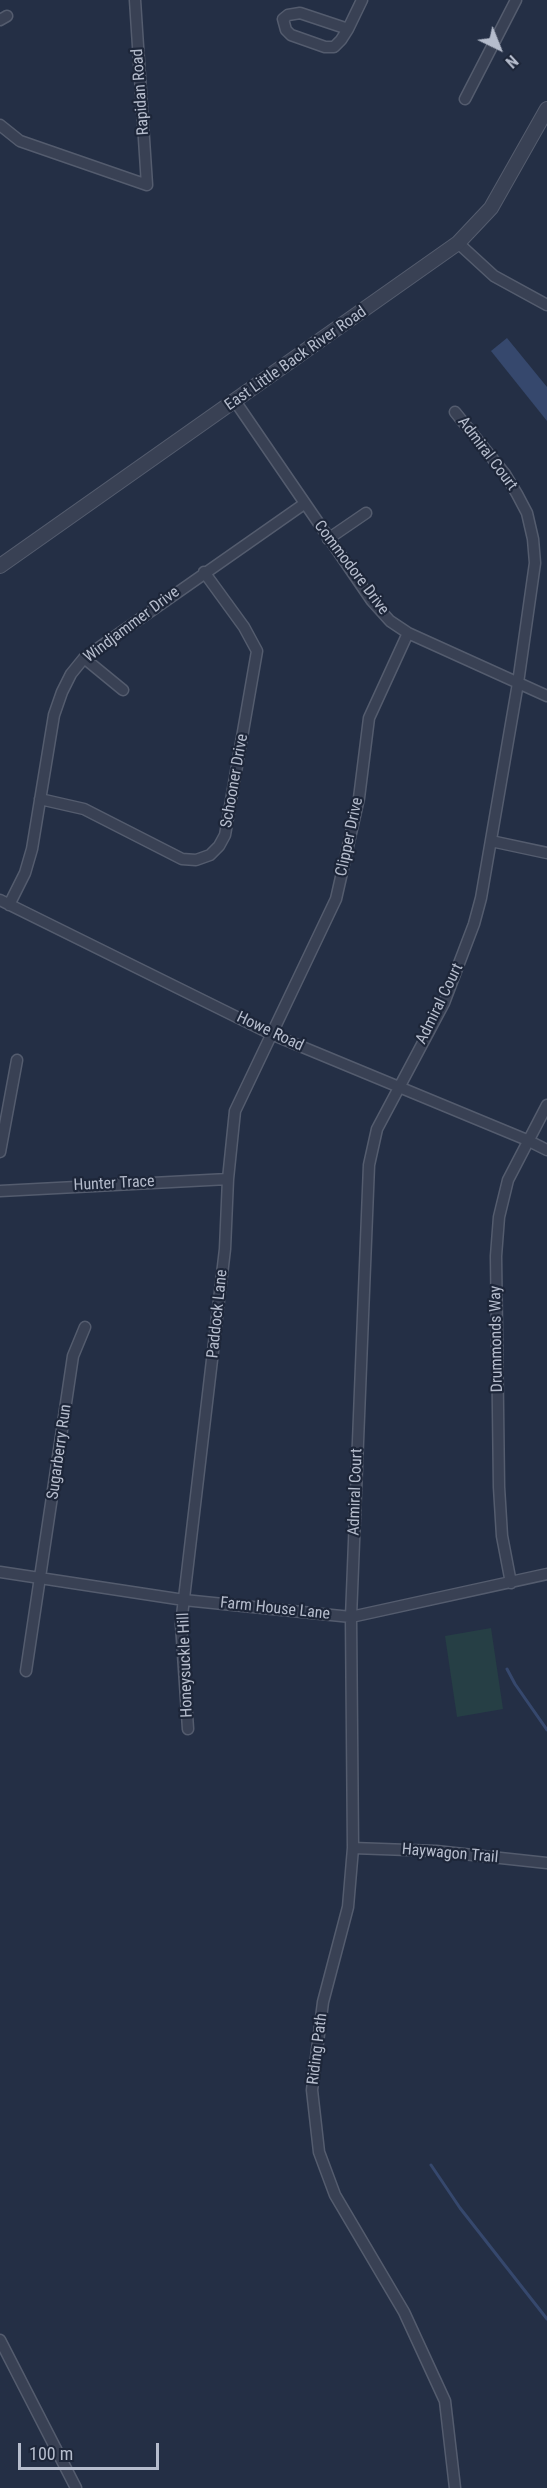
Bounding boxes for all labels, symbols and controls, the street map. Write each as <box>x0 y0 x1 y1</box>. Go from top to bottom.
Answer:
north arrow <box>469 18 529 78</box>
street label: Rapidan Road <box>128 48 154 136</box>
text: N <box>502 51 522 72</box>
street label: East Little Back River Road <box>221 303 371 415</box>
street label: Admiral Court <box>453 413 521 495</box>
street label: Commodore Drive <box>309 517 393 619</box>
street label: Windjammer Drive <box>80 583 184 667</box>
street label: Schooner Drive <box>217 732 253 830</box>
street label: Clipper Drive <box>332 796 368 878</box>
street label: Admiral Court <box>412 961 468 1047</box>
street label: Howe Road <box>233 1008 307 1056</box>
street label: Hunter Trace <box>73 1172 155 1196</box>
street label: Paddock Lane <box>204 1269 232 1359</box>
street label: Drummonds Way <box>486 1286 508 1392</box>
street label: Sugarberry Run <box>44 1403 76 1501</box>
street label: Admiral Court <box>345 1448 367 1536</box>
street label: Farm House Lane <box>219 1594 331 1624</box>
street label: Honeysuckle Hill <box>175 1612 197 1718</box>
street label: Haywagon Trail <box>401 1840 499 1868</box>
street label: Riding Path <box>304 2012 332 2086</box>
scale bar <box>21 2431 162 2469</box>
text: 100 m <box>29 2443 73 2464</box>

